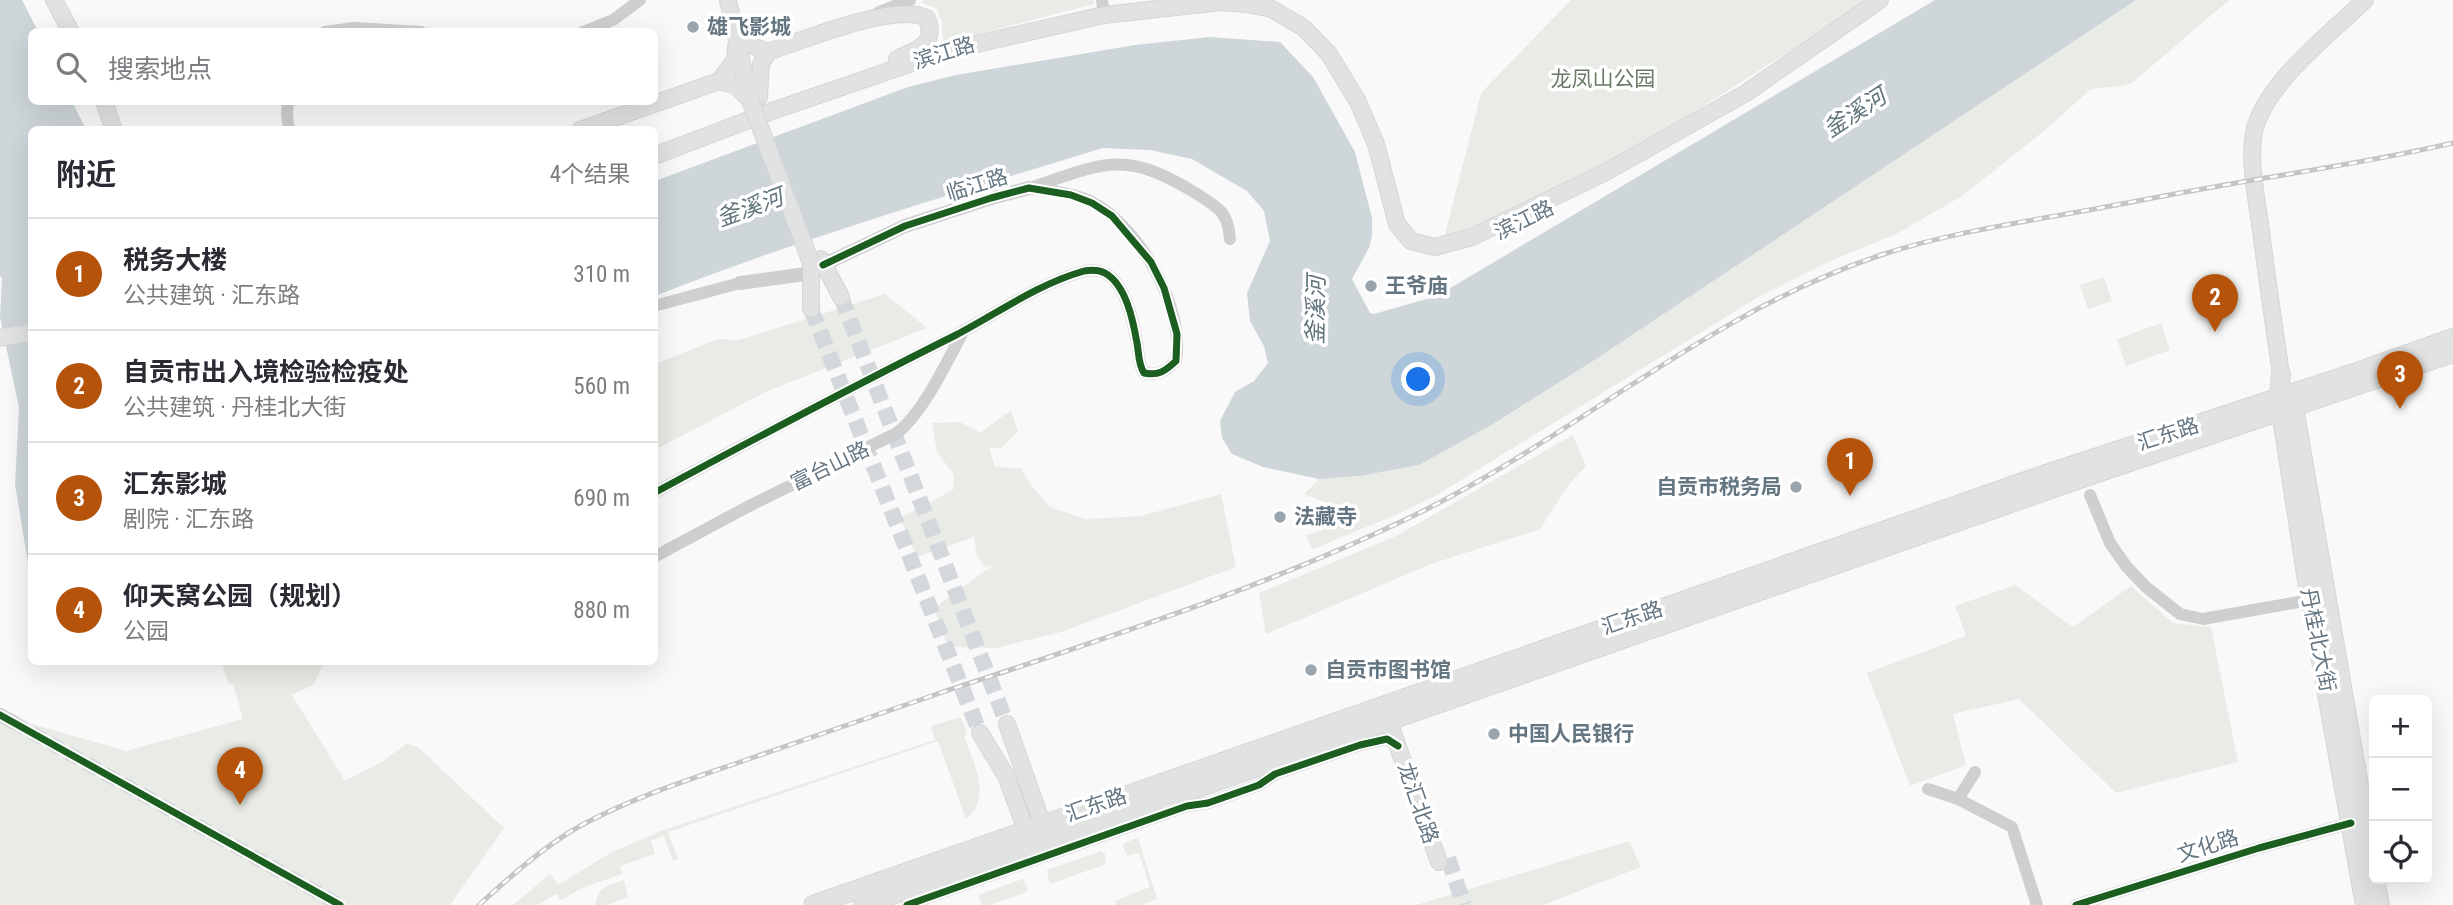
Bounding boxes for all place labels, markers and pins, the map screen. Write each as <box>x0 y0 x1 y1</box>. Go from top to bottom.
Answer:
place label: 雄飞影城 <box>707 15 791 39</box>
marker: 雄飞影城 <box>685 19 701 35</box>
place label: 王爷庙 <box>1385 274 1448 298</box>
pin: 2 <box>2192 274 2238 332</box>
marker: 王爷庙 <box>1363 278 1379 294</box>
pin: 3 <box>2377 351 2423 409</box>
pin: 1 <box>1827 438 1873 496</box>
place label: 自贡市税务局 <box>1656 475 1782 499</box>
marker: 自贡市税务局 <box>1788 479 1804 495</box>
place label: 法藏寺 <box>1294 505 1357 529</box>
marker: 法藏寺 <box>1272 509 1288 525</box>
place label: 自贡市图书馆 <box>1325 658 1451 682</box>
marker: 自贡市图书馆 <box>1303 662 1319 678</box>
place label: 中国人民银行 <box>1508 722 1634 746</box>
marker: 中国人民银行 <box>1486 726 1502 742</box>
pin: 4 <box>217 747 263 805</box>

